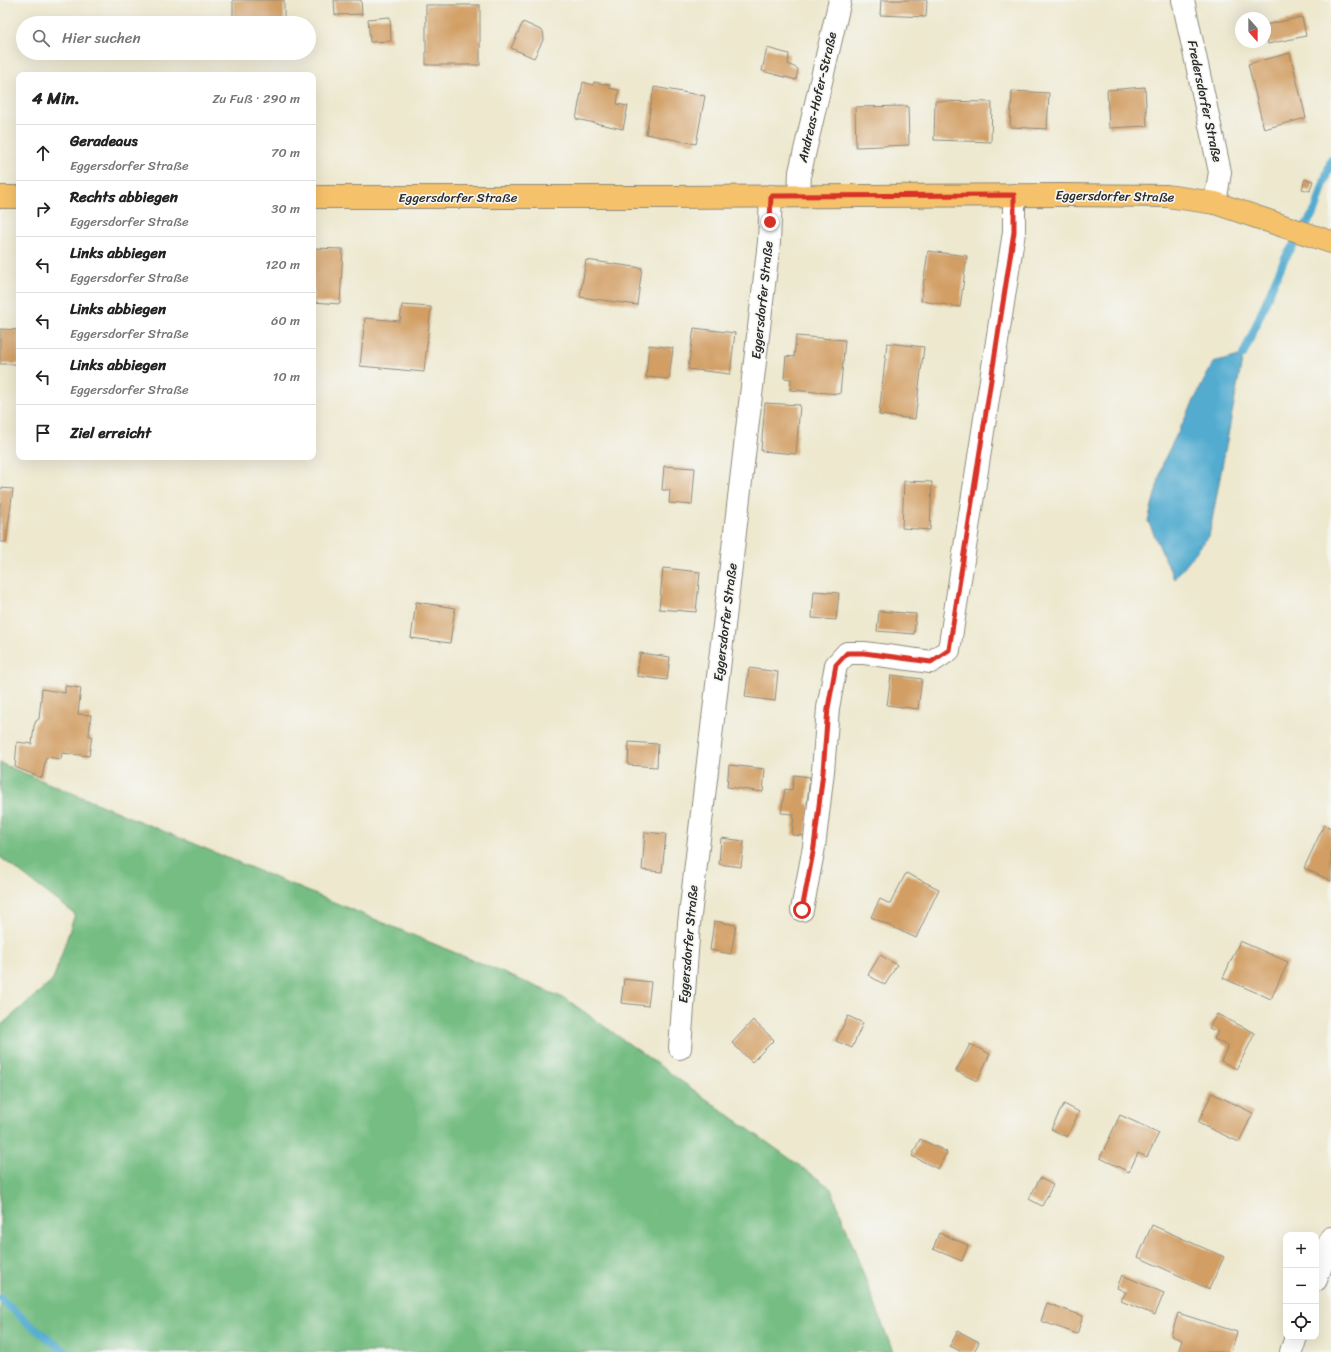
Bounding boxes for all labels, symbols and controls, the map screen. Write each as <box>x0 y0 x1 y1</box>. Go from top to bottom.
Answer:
north arrow <box>1235 12 1271 48</box>
search box <box>16 16 316 60</box>
text: Hier suchen <box>62 25 141 51</box>
icon: search <box>30 27 52 49</box>
street label: Andreas-Hofer-Straße <box>791 30 843 165</box>
street label: Fredersdorfer Straße <box>1181 38 1229 164</box>
text: 4 Min. <box>32 83 80 113</box>
text: Zu Fuß · 290 m <box>212 87 300 110</box>
text: Geradeaus <box>70 128 138 154</box>
text: 70 m <box>271 141 300 164</box>
icon: ahead <box>32 142 54 164</box>
text: Eggersdorfer Straße <box>70 154 189 177</box>
street label: Eggersdorfer Straße <box>1055 183 1175 209</box>
text: Rechts abbiegen <box>70 184 178 210</box>
street label: Eggersdorfer Straße <box>399 186 518 209</box>
text: 30 m <box>271 197 300 220</box>
icon: right <box>32 198 54 220</box>
text: Eggersdorfer Straße <box>70 210 189 233</box>
route end <box>761 213 779 231</box>
street label: Eggersdorfer Straße <box>744 239 780 360</box>
text: Links abbiegen <box>70 240 166 266</box>
text: 120 m <box>265 253 300 276</box>
icon: left <box>32 254 54 276</box>
text: Eggersdorfer Straße <box>70 266 189 289</box>
text: Links abbiegen <box>70 296 166 322</box>
text: 60 m <box>271 309 300 332</box>
icon: left <box>32 310 54 332</box>
text: Eggersdorfer Straße <box>70 322 189 345</box>
text: Links abbiegen <box>70 352 166 378</box>
text: 10 m <box>273 365 300 388</box>
icon: left <box>32 366 54 388</box>
text: Eggersdorfer Straße <box>70 378 189 401</box>
text: Ziel erreicht <box>70 420 151 446</box>
icon: arrive <box>32 422 54 444</box>
street label: Eggersdorfer Straße <box>706 561 744 682</box>
street label: Eggersdorfer Straße <box>671 884 705 1004</box>
route start <box>793 901 811 919</box>
map controls <box>1283 1232 1319 1340</box>
button: + <box>1283 1232 1319 1268</box>
button: − <box>1283 1268 1319 1304</box>
button: locate <box>1283 1304 1319 1340</box>

